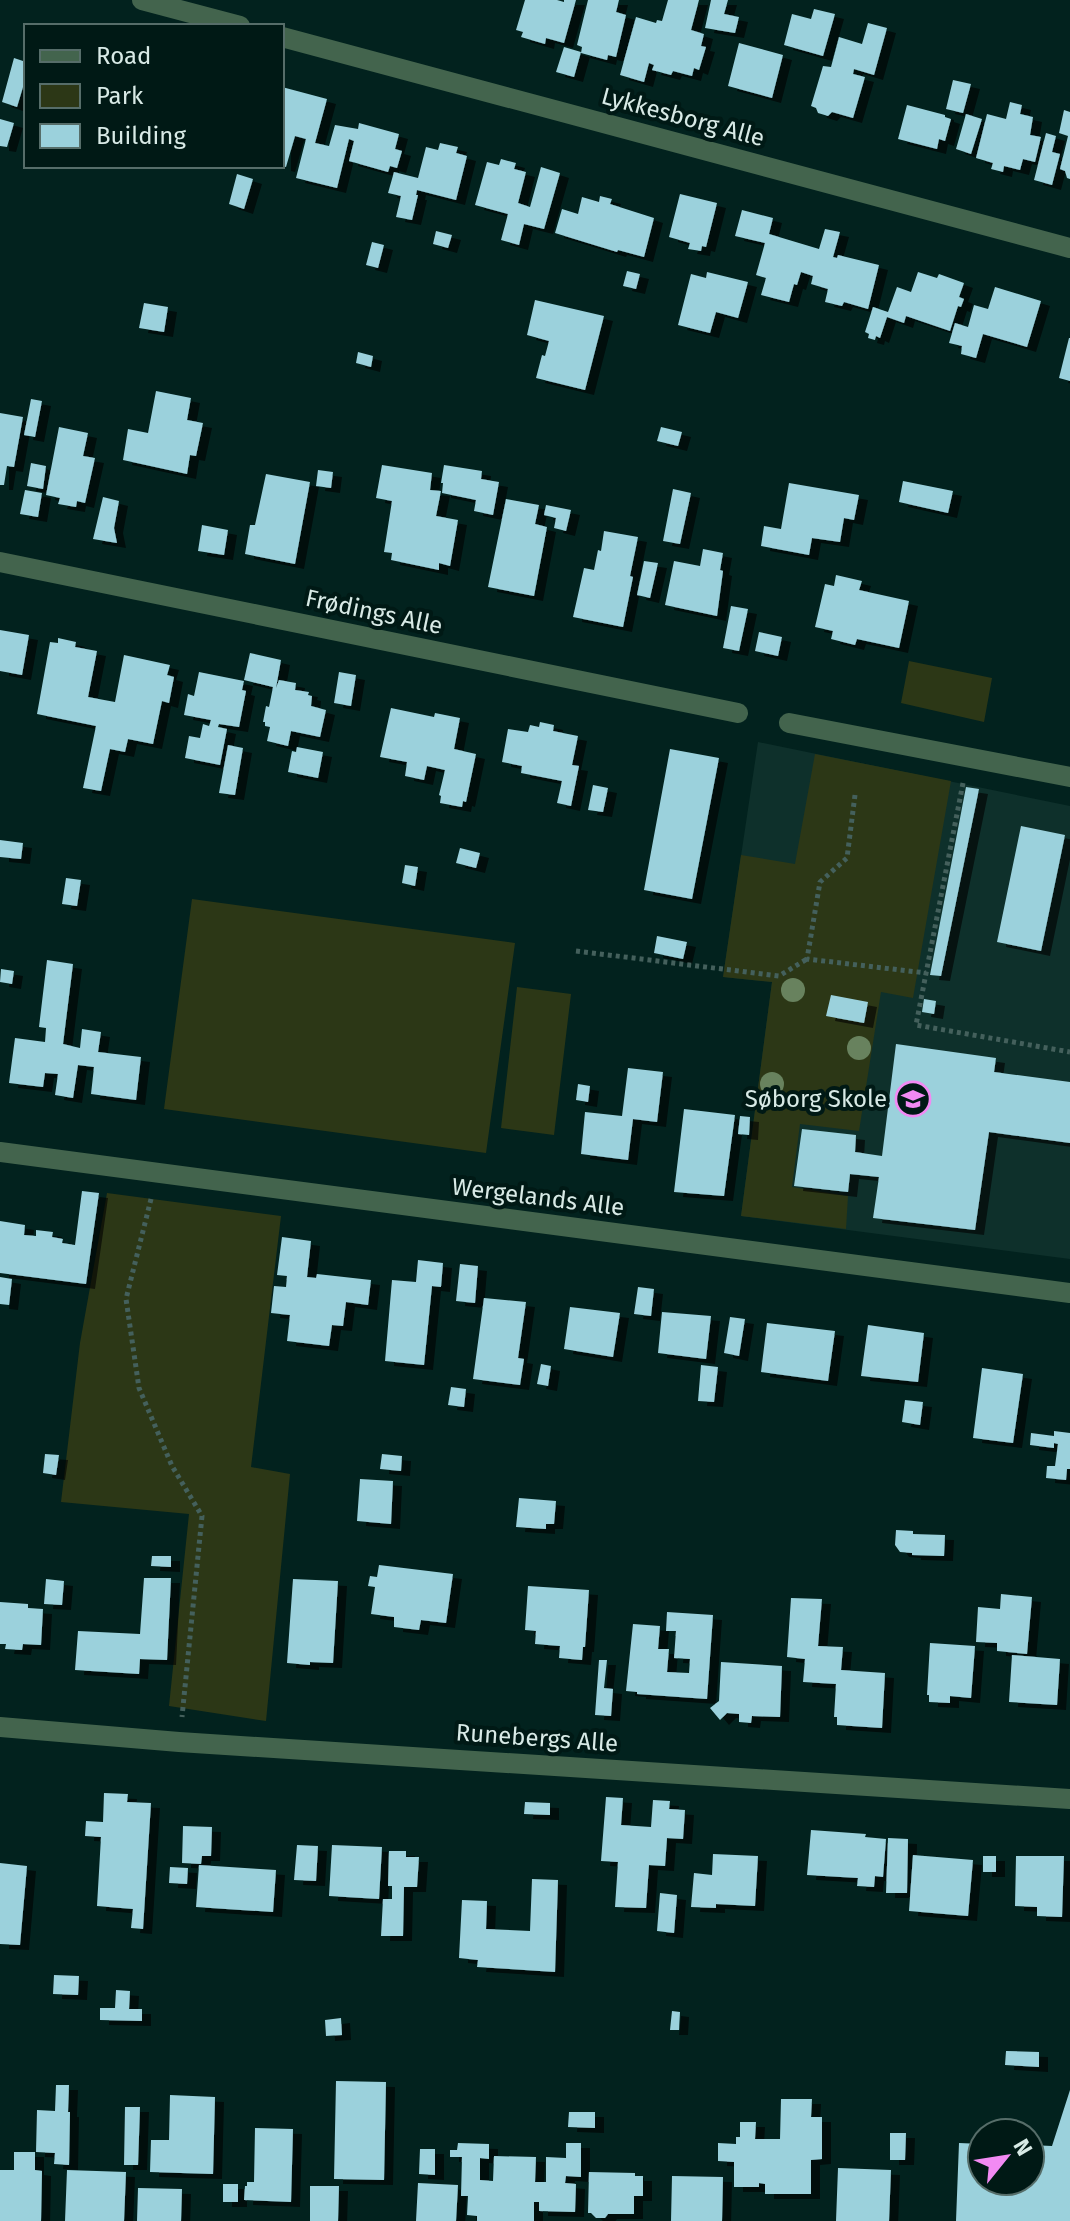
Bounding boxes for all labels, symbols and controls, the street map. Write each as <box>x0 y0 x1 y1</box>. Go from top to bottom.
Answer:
legend <box>24 24 284 168</box>
text: Road <box>96 42 151 70</box>
text: Park <box>96 82 144 110</box>
street label: Lykkesborg Alle <box>598 82 768 152</box>
text: Building <box>96 122 186 150</box>
street label: Frødings Alle <box>303 584 445 640</box>
school or university icon: Søborg Skole <box>894 1080 932 1118</box>
place label: Søborg Skole <box>745 1085 887 1113</box>
street label: Wergelands Alle <box>450 1173 626 1221</box>
street label: Runebergs Alle <box>455 1718 619 1758</box>
north arrow <box>966 2117 1046 2197</box>
text: N <box>1008 2134 1038 2160</box>

